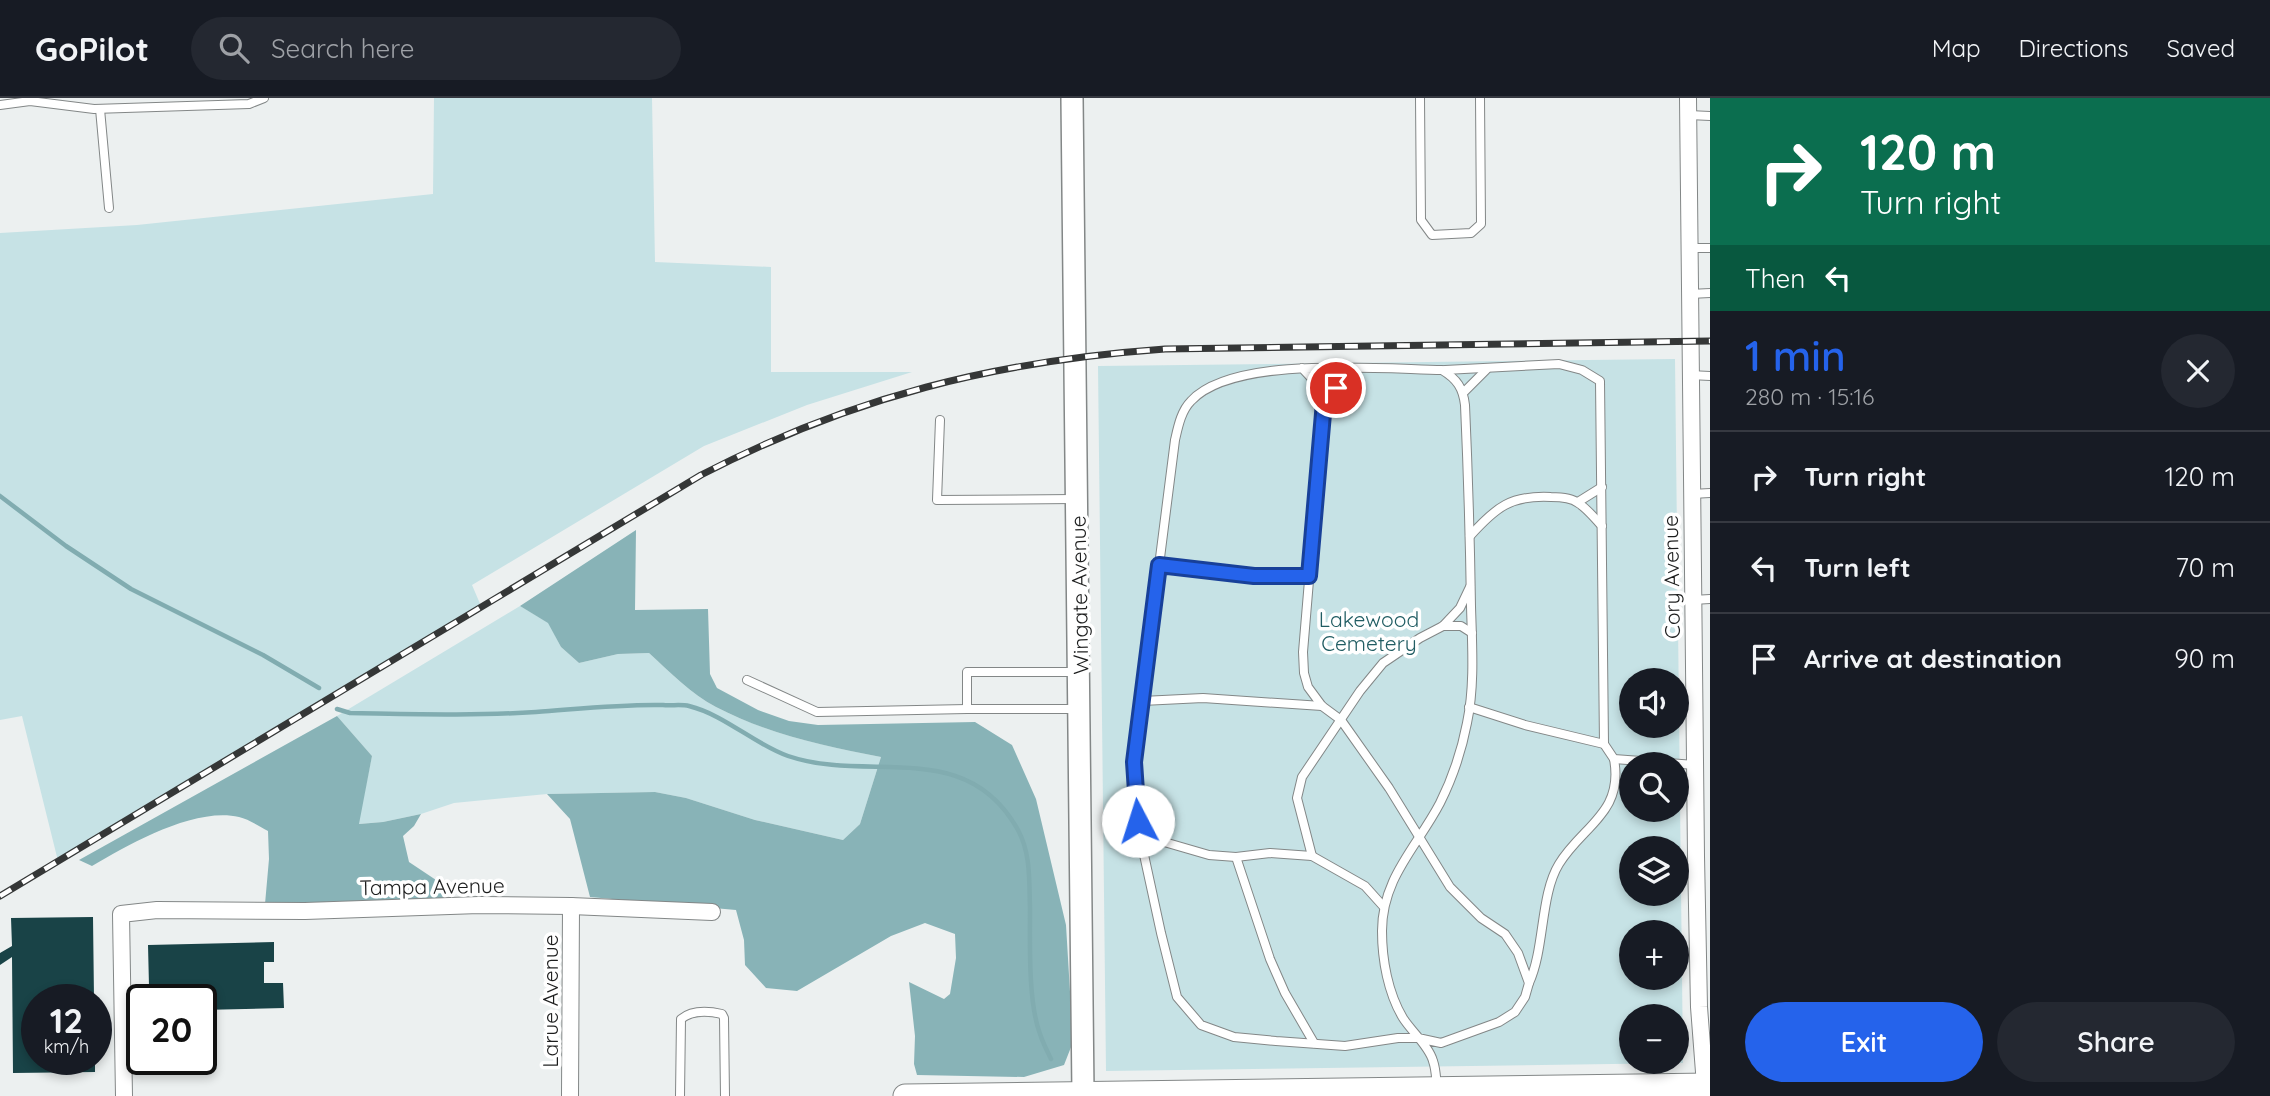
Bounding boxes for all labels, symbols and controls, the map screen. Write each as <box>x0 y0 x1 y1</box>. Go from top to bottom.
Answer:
search box <box>191 17 681 80</box>
text: GoPilot <box>35 28 149 69</box>
icon: search <box>215 29 253 67</box>
text: Search here <box>271 32 414 65</box>
text: Map <box>1932 33 1981 63</box>
text: Directions <box>2019 33 2129 63</box>
text: Saved <box>2167 33 2235 63</box>
text: 120 m <box>1860 121 1996 182</box>
icon: right <box>1745 126 1836 217</box>
text: Turn right <box>1860 182 2001 222</box>
icon: left <box>1819 259 1857 297</box>
text: Then <box>1745 262 1805 295</box>
text: 1 min <box>1745 329 1846 382</box>
button: close <box>2161 334 2235 408</box>
pin <box>1306 358 1366 418</box>
icon: arrive <box>1317 369 1355 407</box>
text: 280 m · 15:16 <box>1745 382 1874 411</box>
icon: right <box>1745 458 1783 496</box>
text: Turn right <box>1804 460 1926 493</box>
text: 120 m <box>2165 460 2235 493</box>
street label: Wingate Avenue <box>1065 515 1093 675</box>
street label: Cory Avenue <box>1657 515 1685 639</box>
icon: left <box>1745 549 1783 587</box>
text: Turn left <box>1804 551 1911 584</box>
text: 70 m <box>2175 551 2235 584</box>
park label: Lakewood Cemetery <box>1319 606 1419 656</box>
icon: arrive <box>1745 640 1783 678</box>
text: Arrive at destination <box>1804 642 2062 675</box>
text: 90 m <box>2174 642 2235 675</box>
map controls <box>1619 668 1689 1074</box>
button: sound <box>1619 668 1689 738</box>
button: search <box>1619 752 1689 822</box>
position arrow <box>1101 784 1175 858</box>
button: layers <box>1619 836 1689 906</box>
street label: Tampa Avenue <box>359 872 505 900</box>
button: + <box>1619 920 1689 990</box>
street label: Larue Avenue <box>537 934 563 1068</box>
speed limit sign: 20 <box>126 984 217 1075</box>
text: 12 <box>50 998 83 1042</box>
button: Exit <box>1745 1002 1983 1082</box>
button: Share <box>1997 1002 2235 1082</box>
button: − <box>1619 1004 1689 1074</box>
text: km/h <box>44 1035 89 1058</box>

